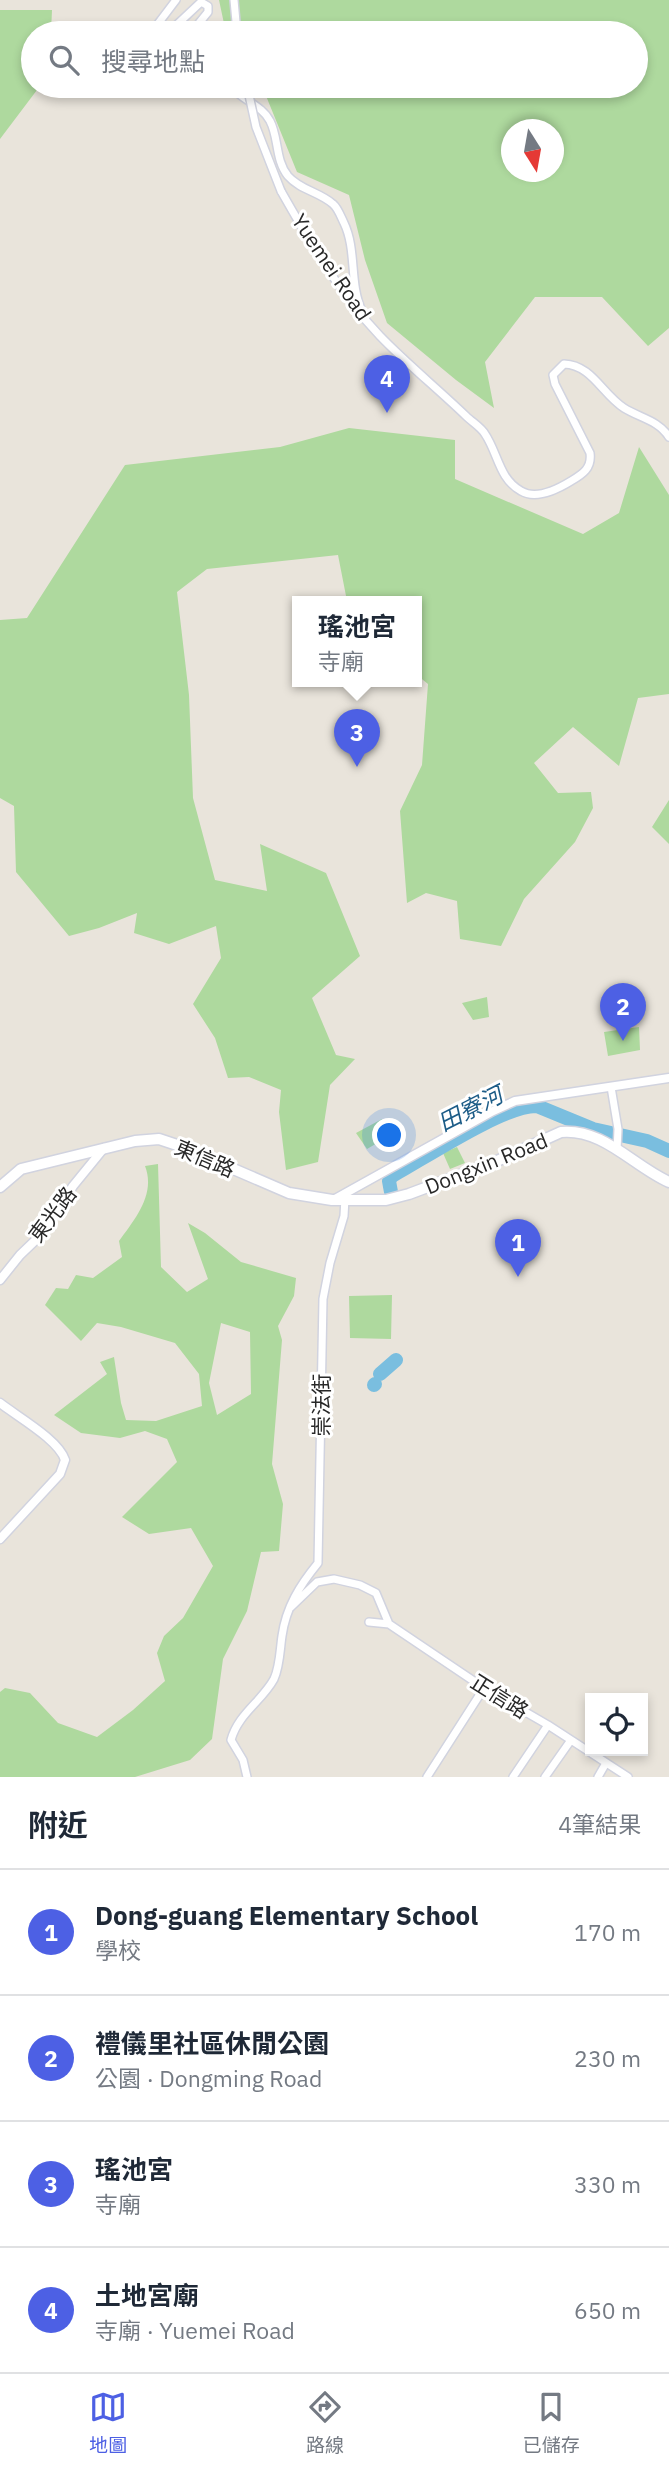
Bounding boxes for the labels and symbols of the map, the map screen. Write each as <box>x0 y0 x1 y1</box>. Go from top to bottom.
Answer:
north arrow <box>501 119 564 182</box>
street label: Yuemei Road <box>286 208 378 326</box>
pin: 4 <box>364 355 410 413</box>
pin: 3 <box>334 709 380 767</box>
pin: 2 <box>600 983 646 1041</box>
water label: 田寮河 <box>432 1077 511 1137</box>
your location <box>372 1118 406 1152</box>
street label: Dongxin Road <box>421 1126 551 1200</box>
street label: 東信路 <box>171 1133 239 1183</box>
street label: 東光路 <box>22 1180 82 1248</box>
pin: 1 <box>495 1219 541 1277</box>
street label: 崇法街 <box>307 1374 335 1437</box>
street label: 正信路 <box>466 1667 534 1725</box>

